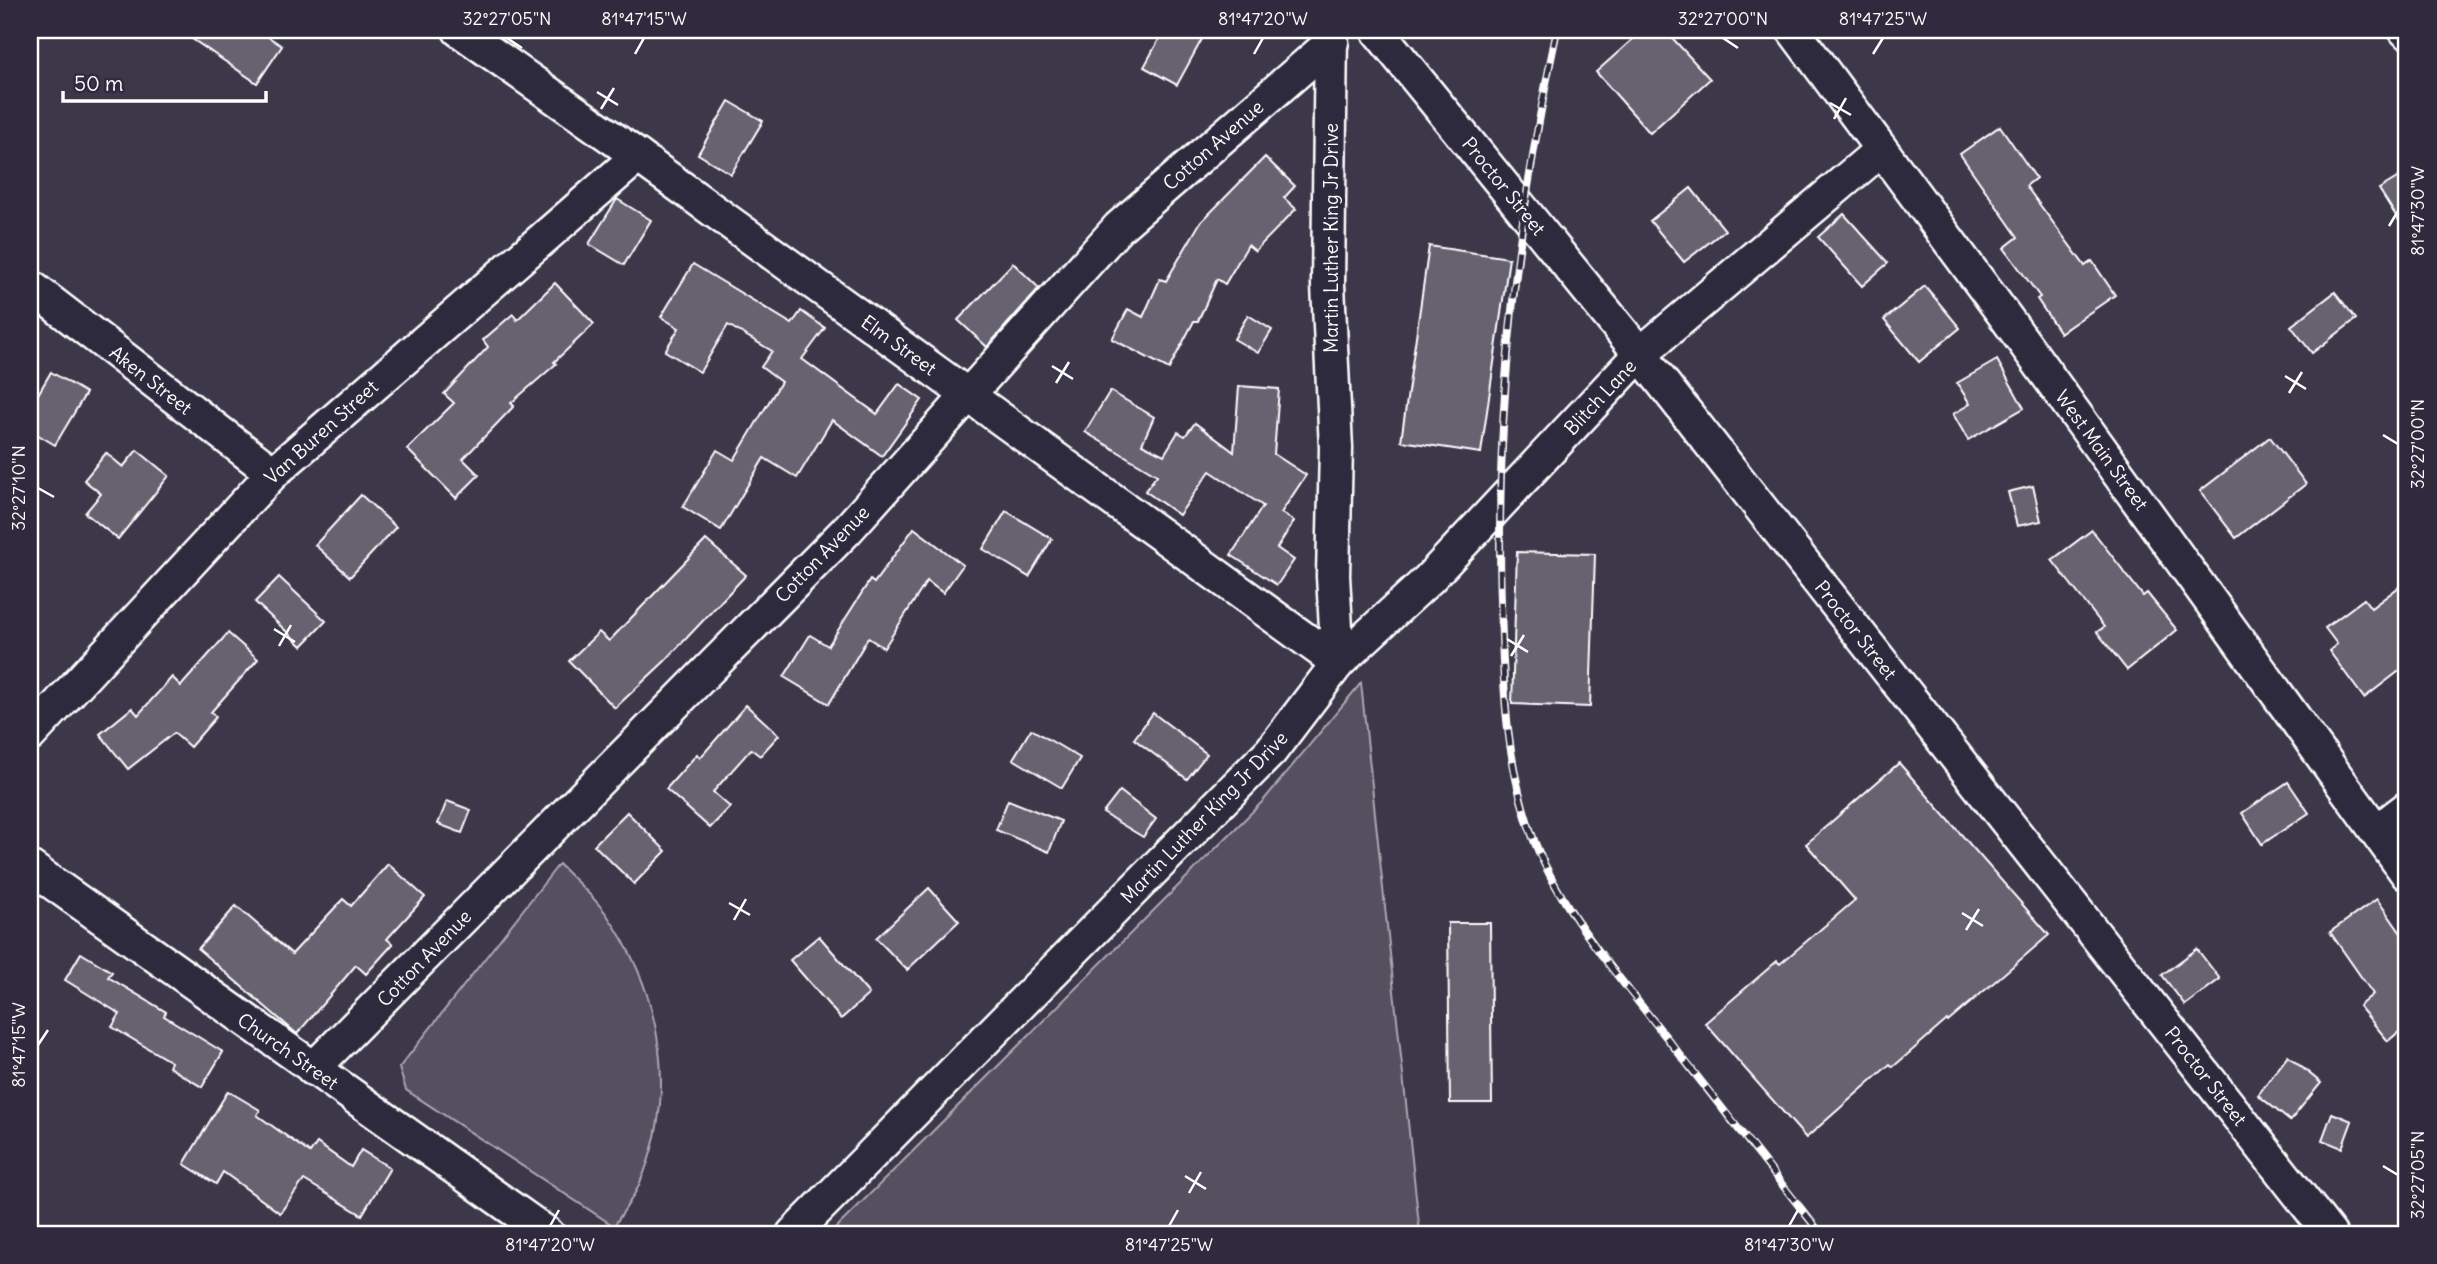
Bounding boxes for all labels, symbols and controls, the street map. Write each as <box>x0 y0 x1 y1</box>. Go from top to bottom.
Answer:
text: 32°27'05"N <box>463 7 552 30</box>
text: 81°47'15"W <box>601 7 687 30</box>
text: 81°47'20"W <box>1218 7 1308 30</box>
text: 32°27'00"N <box>1678 7 1768 30</box>
text: 81°47'25"W <box>1839 7 1927 30</box>
scale bar <box>63 60 266 104</box>
text: 50 m <box>74 70 123 97</box>
street label: Cotton Avenue <box>1158 95 1268 195</box>
street label: Martin Luther King Jr Drive <box>1319 123 1343 353</box>
street label: Proctor Street <box>1457 132 1551 240</box>
text: 81°47'30"W <box>2406 166 2429 256</box>
street label: Elm Street <box>857 310 941 380</box>
street label: Aken Street <box>105 340 197 420</box>
street label: Blitch Lane <box>1559 354 1641 440</box>
street label: Van Buren Street <box>259 375 383 489</box>
street label: West Main Street <box>2050 385 2154 515</box>
text: 32°27'00"N <box>2406 399 2429 489</box>
text: 32°27'10"N <box>7 445 30 531</box>
street label: Cotton Avenue <box>770 501 874 607</box>
street label: Proctor Street <box>1810 576 1902 684</box>
street label: Martin Luther King Jr Drive <box>1115 726 1293 908</box>
street label: Cotton Avenue <box>372 905 476 1011</box>
text: 81°47'15"W <box>7 1002 30 1088</box>
street label: Church Street <box>233 1007 343 1095</box>
street label: Proctor Street <box>2160 1022 2252 1130</box>
text: 32°27'05"N <box>2406 1131 2429 1220</box>
text: 81°47'20"W <box>505 1233 595 1256</box>
text: 81°47'25"W <box>1125 1233 1213 1256</box>
text: 81°47'30"W <box>1744 1233 1834 1256</box>

